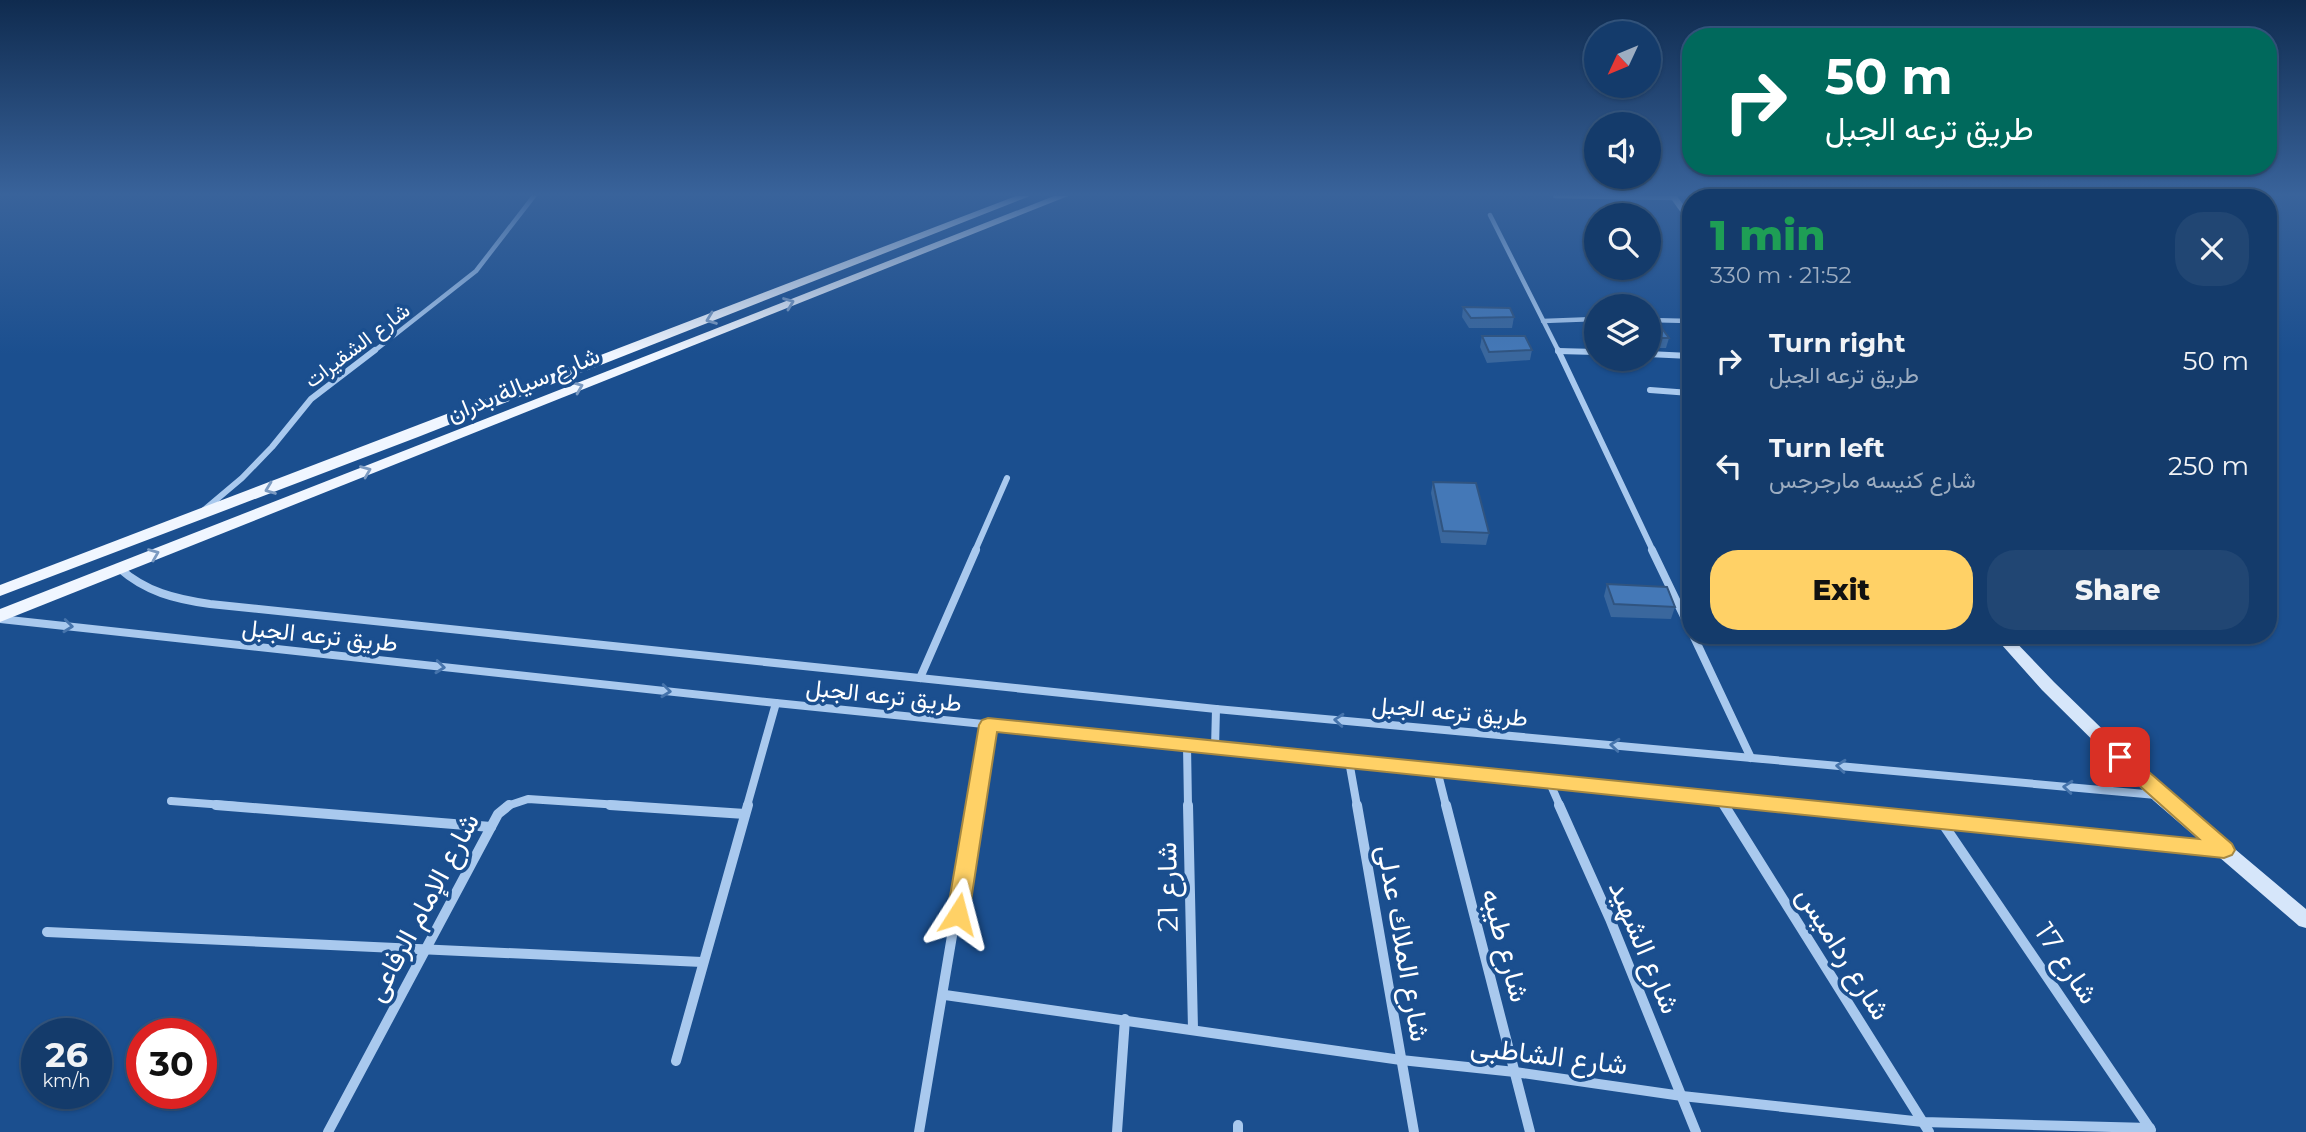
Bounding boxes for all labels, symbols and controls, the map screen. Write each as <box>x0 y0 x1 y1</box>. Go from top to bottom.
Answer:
north arrow <box>1584 21 1661 98</box>
map controls <box>1584 21 1661 371</box>
text: 50 m <box>1825 47 1953 106</box>
icon: right <box>1710 56 1801 147</box>
text: طريق ترعه الجبل <box>1825 109 2034 148</box>
button: sound <box>1584 112 1661 189</box>
button: search <box>1584 203 1661 280</box>
text: 1 min <box>1710 209 1826 261</box>
button: close <box>2175 212 2249 286</box>
text: 330 m · 21:52 <box>1710 261 1852 289</box>
button: layers <box>1584 294 1661 371</box>
street label: شارع الشقيرات <box>300 297 416 394</box>
one-way arrow <box>783 298 795 312</box>
one-way arrow <box>705 311 717 325</box>
text: Turn right <box>1769 327 1905 359</box>
street label: شارع سيالة بدران <box>442 340 604 430</box>
icon: right <box>1710 342 1748 380</box>
text: 50 m <box>2183 345 2249 377</box>
text: طريق ترعه الجبل <box>1769 361 1919 389</box>
one-way arrow <box>571 381 583 395</box>
text: Turn left <box>1769 432 1885 464</box>
icon: left <box>1710 447 1748 485</box>
text: 250 m <box>2168 450 2249 482</box>
one-way arrow <box>359 465 371 479</box>
text: شارع كنيسه مارجرجس <box>1769 466 1976 494</box>
one-way arrow <box>264 481 276 495</box>
one-way arrow <box>148 549 160 563</box>
button: Exit <box>1710 550 1973 630</box>
button: Share <box>1987 550 2249 630</box>
street label: طريق ترعه الجبل <box>241 612 399 659</box>
one-way arrow <box>62 619 74 634</box>
one-way arrow <box>435 659 446 674</box>
street label: طريق ترعه الجبل <box>805 672 963 719</box>
one-way arrow <box>661 684 672 699</box>
street label: طريق ترعه الجبل <box>1371 690 1529 733</box>
one-way arrow <box>1334 713 1345 728</box>
pin <box>2090 727 2150 787</box>
one-way arrow <box>1609 738 1620 753</box>
icon: arrive <box>2101 738 2139 776</box>
one-way arrow <box>1836 759 1847 774</box>
one-way arrow <box>2062 780 2073 795</box>
street label: شارع الإمام الرفاعى <box>358 807 488 1008</box>
street label: شارع 21 <box>1149 842 1187 932</box>
street label: شارع الملاك عدلى <box>1368 842 1438 1044</box>
street label: شارع الشهيد <box>1600 876 1688 1019</box>
position arrow <box>921 877 995 951</box>
street label: شارع رداميس <box>1788 880 1898 1027</box>
street label: شارع طيبه <box>1473 884 1537 1006</box>
street label: شارع 17 <box>2026 916 2106 1011</box>
speed limit sign: 30 <box>126 1018 217 1109</box>
street label: شارع الشاطبى <box>1468 1029 1629 1083</box>
text: 26 <box>45 1033 88 1076</box>
text: km/h <box>42 1070 91 1092</box>

